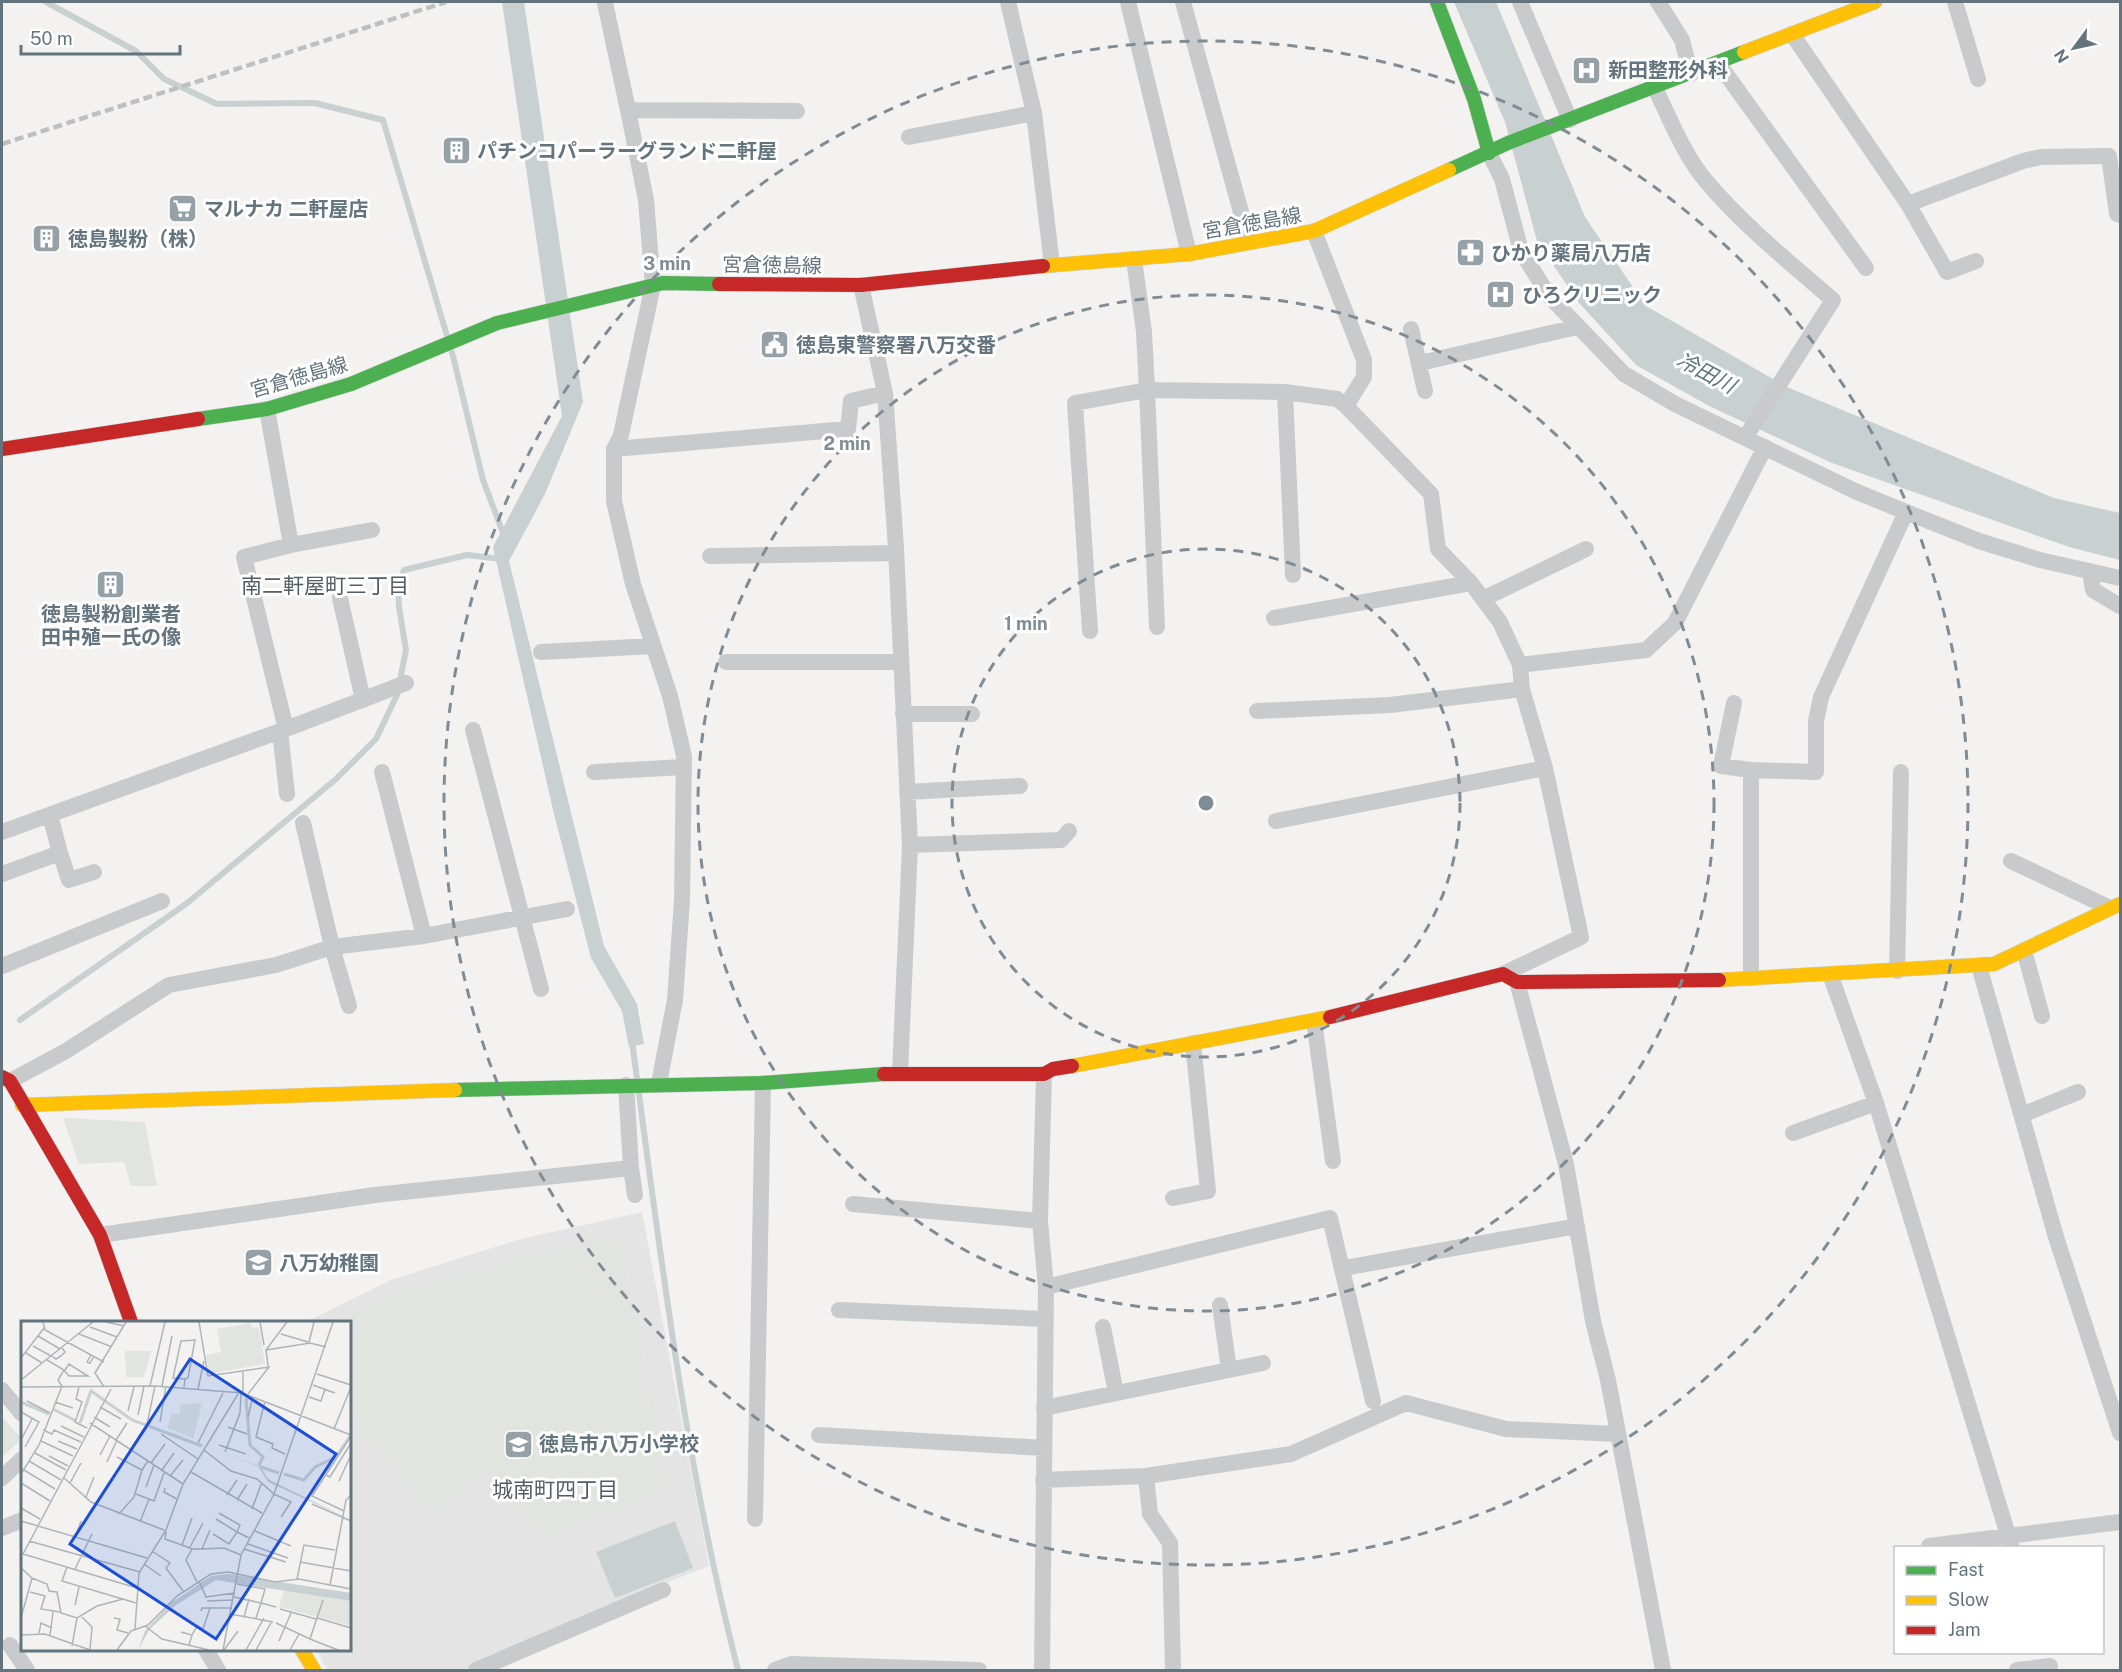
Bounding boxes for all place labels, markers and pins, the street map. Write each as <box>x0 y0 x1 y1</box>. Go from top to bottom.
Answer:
hospital icon: 新田整形外科 <box>1571 54 1603 86</box>
place label: 新田整形外科 <box>1608 58 1728 82</box>
building icon: パチンコパーラーグランド二軒屋 <box>440 135 472 167</box>
place label: パチンコパーラーグランド二軒屋 <box>477 139 777 163</box>
supermarket icon: マルナカ 二軒屋店 <box>167 193 199 225</box>
place label: マルナカ 二軒屋店 <box>204 197 369 221</box>
building icon: 徳島製粉（株） <box>31 223 63 255</box>
place label: 徳島製粉（株） <box>68 227 208 251</box>
pharmacy icon: ひかり薬局八万店 <box>1454 237 1486 269</box>
place label: ひかり薬局八万店 <box>1491 241 1651 265</box>
hospital icon: ひろクリニック <box>1485 279 1517 311</box>
place label: ひろクリニック <box>1522 283 1662 307</box>
public building icon: 徳島東警察署八万交番 <box>759 329 791 361</box>
place label: 徳島東警察署八万交番 <box>796 333 996 357</box>
building icon: 徳島製粉創業者 田中殖一氏の像 <box>95 568 127 600</box>
place label: 徳島製粉創業者 田中殖一氏の像 <box>41 602 181 649</box>
centre of rings <box>1196 793 1216 813</box>
school or university icon: 八万幼稚園 <box>242 1247 274 1279</box>
place label: 八万幼稚園 <box>279 1251 379 1275</box>
school or university icon: 徳島市八万小学校 <box>502 1428 534 1460</box>
place label: 徳島市八万小学校 <box>539 1432 699 1456</box>

